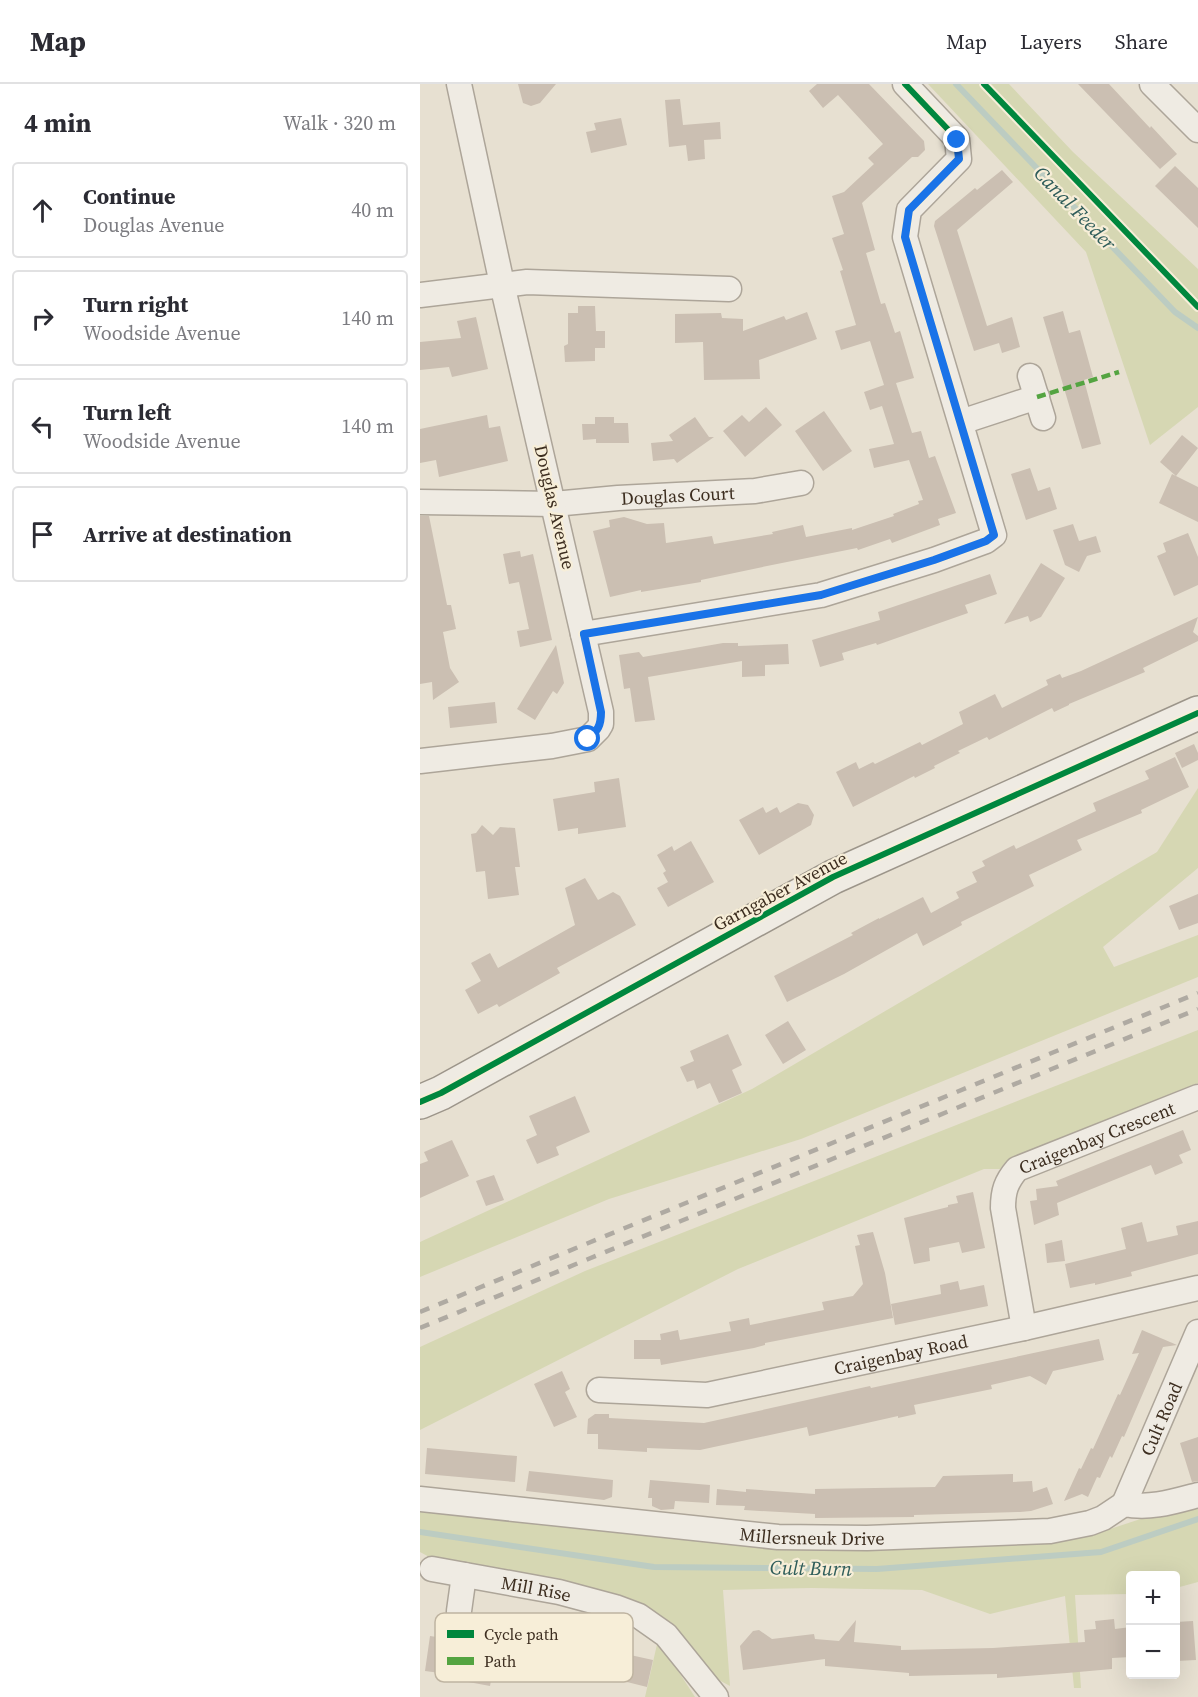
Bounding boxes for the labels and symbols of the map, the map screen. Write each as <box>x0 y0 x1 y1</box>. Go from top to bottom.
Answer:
route end <box>943 126 969 152</box>
water label: Canal Feeder <box>1028 160 1123 257</box>
street label: Douglas Avenue <box>528 442 582 572</box>
street label: Douglas Court <box>620 480 735 510</box>
route start <box>574 725 600 751</box>
street label: Garngaber Avenue <box>709 845 851 937</box>
street label: Craigenbay Crescent <box>1015 1095 1178 1180</box>
street label: Craigenbay Road <box>831 1328 970 1380</box>
street label: Cult Road <box>1134 1378 1188 1459</box>
street label: Millersneuk Drive <box>738 1521 885 1551</box>
water label: Cult Burn <box>770 1553 853 1583</box>
street label: Mill Rise <box>499 1569 574 1607</box>
legend <box>435 1613 633 1682</box>
text: Cycle path <box>484 1623 559 1645</box>
text: Path <box>484 1650 517 1672</box>

